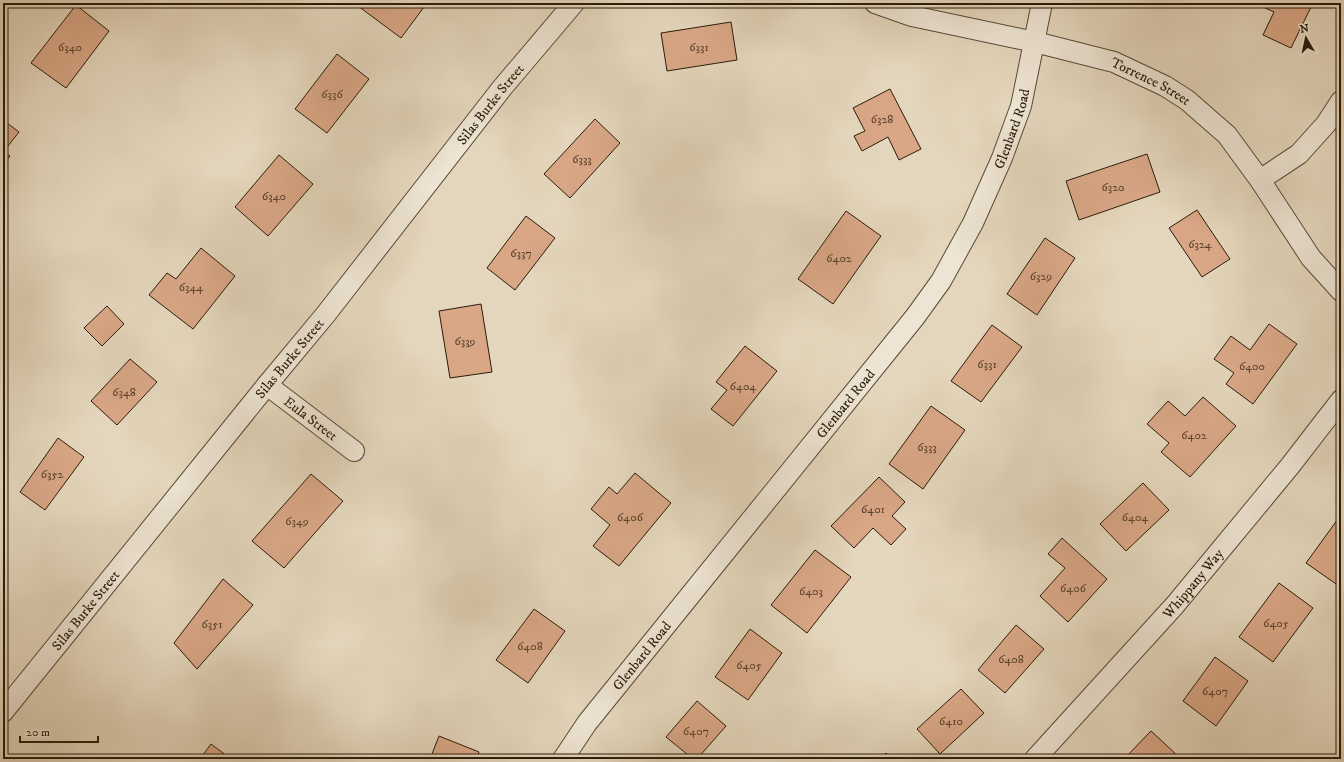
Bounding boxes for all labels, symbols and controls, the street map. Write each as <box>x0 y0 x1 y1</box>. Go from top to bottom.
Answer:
north arrow <box>1286 18 1326 58</box>
text: N <box>1299 21 1310 37</box>
house number: 6340 <box>58 40 82 55</box>
house number: 6331 <box>689 40 709 55</box>
street label: Torrence Street <box>1108 54 1195 110</box>
street label: Silas Burke Street <box>453 60 529 149</box>
house number: 6336 <box>321 87 343 102</box>
street label: Glenbard Road <box>990 87 1034 172</box>
house number: 6328 <box>871 112 893 127</box>
house number: 6333 <box>572 152 592 167</box>
house number: 6320 <box>1101 180 1125 195</box>
house number: 6340 <box>262 189 286 204</box>
house number: 6324 <box>1188 237 1213 252</box>
house number: 6337 <box>510 246 532 261</box>
house number: 6402 <box>826 251 852 266</box>
house number: 6329 <box>1030 269 1052 284</box>
house number: 6344 <box>179 280 204 295</box>
street label: Silas Burke Street <box>252 315 329 403</box>
house number: 6339 <box>454 334 476 349</box>
house number: 6331 <box>977 357 997 372</box>
house number: 6400 <box>1239 359 1265 374</box>
street label: Glenbard Road <box>813 366 879 442</box>
house number: 6404 <box>730 379 757 394</box>
house number: 6348 <box>112 385 136 400</box>
street label: Eula Street <box>280 393 341 446</box>
house number: 6402 <box>1181 428 1207 443</box>
house number: 6333 <box>917 440 937 455</box>
house number: 6352 <box>41 467 63 482</box>
house number: 6401 <box>861 502 885 517</box>
house number: 6406 <box>617 510 644 525</box>
house number: 6404 <box>1122 510 1149 525</box>
house number: 6349 <box>285 514 309 529</box>
street label: Whippany Way <box>1158 545 1228 624</box>
street label: Silas Burke Street <box>48 566 124 655</box>
house number: 6406 <box>1060 581 1087 596</box>
house number: 6403 <box>799 584 823 599</box>
house number: 6405 <box>1263 616 1289 631</box>
house number: 6351 <box>201 617 223 632</box>
street label: Glenbard Road <box>609 618 676 694</box>
house number: 6408 <box>517 639 543 654</box>
house number: 6408 <box>998 652 1024 667</box>
house number: 6405 <box>736 658 762 673</box>
house number: 6407 <box>1202 684 1228 699</box>
house number: 6410 <box>939 714 963 729</box>
scale bar <box>20 718 98 744</box>
house number: 6407 <box>683 724 709 739</box>
text: 20 m <box>26 725 50 740</box>

